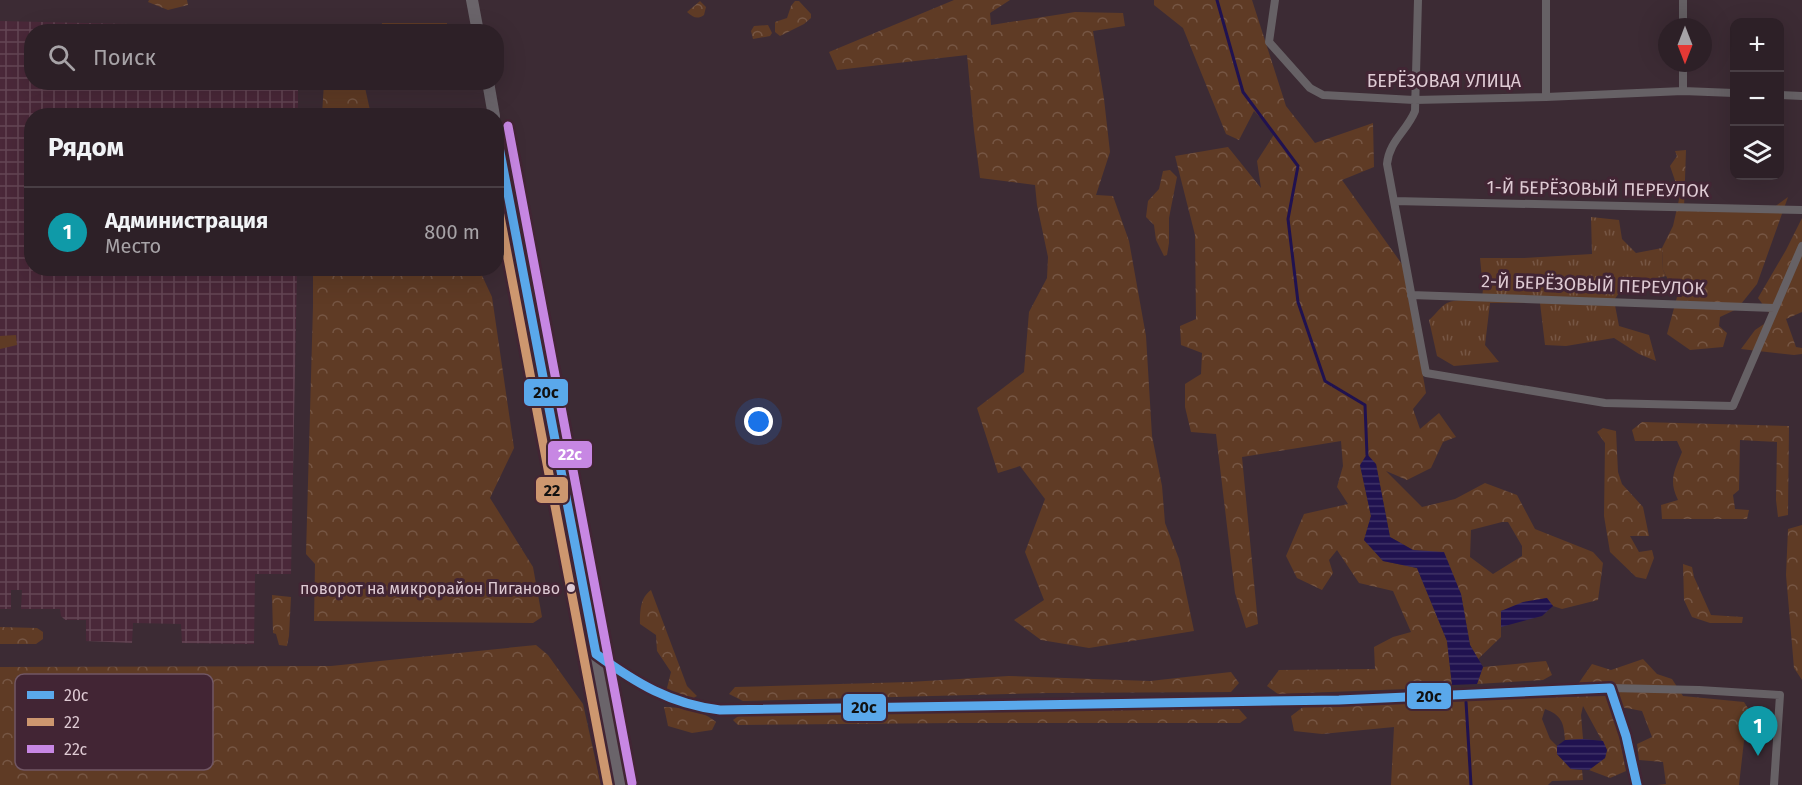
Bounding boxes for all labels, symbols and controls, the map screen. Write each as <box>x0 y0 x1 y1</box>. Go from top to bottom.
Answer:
north arrow <box>1658 18 1712 72</box>
map controls <box>1730 18 1784 180</box>
button: + <box>1730 18 1784 72</box>
search box <box>24 24 504 90</box>
icon: search <box>45 41 78 74</box>
text: Поиск <box>93 44 156 71</box>
street label: БЕРЁЗОВАЯ УЛИЦА <box>1367 70 1522 92</box>
button: − <box>1730 72 1784 126</box>
button: layers <box>1730 126 1784 180</box>
text: Рядом <box>48 132 124 163</box>
street label: 1-Й БЕРЁЗОВЫЙ ПЕРЕУЛОК <box>1486 176 1710 202</box>
text: Администрация <box>105 207 268 234</box>
text: 1 <box>63 220 72 244</box>
text: 800 m <box>424 220 480 244</box>
text: Место <box>105 234 161 258</box>
street label: 2-Й БЕРЁЗОВЫЙ ПЕРЕУЛОК <box>1481 270 1706 300</box>
line badge: 20с <box>523 378 569 407</box>
text: 20с <box>533 383 559 402</box>
your location <box>744 407 773 436</box>
line badge: 22c <box>547 440 593 469</box>
text: 22c <box>558 445 582 464</box>
line badge: 22 <box>535 476 569 504</box>
text: 22 <box>544 481 560 500</box>
place label: поворот на микрорайон Пиганово <box>300 579 560 598</box>
marker: поворот на микрорайон Пиганово <box>565 582 577 594</box>
legend <box>15 674 213 770</box>
line badge: 20с <box>1406 682 1452 710</box>
text: 20с <box>64 686 89 705</box>
text: 20с <box>1416 687 1442 706</box>
line badge: 20с <box>842 693 887 722</box>
text: 20с <box>851 698 877 717</box>
pin: 1 <box>1738 706 1778 756</box>
text: 22 <box>64 713 80 732</box>
text: 22c <box>64 740 88 759</box>

